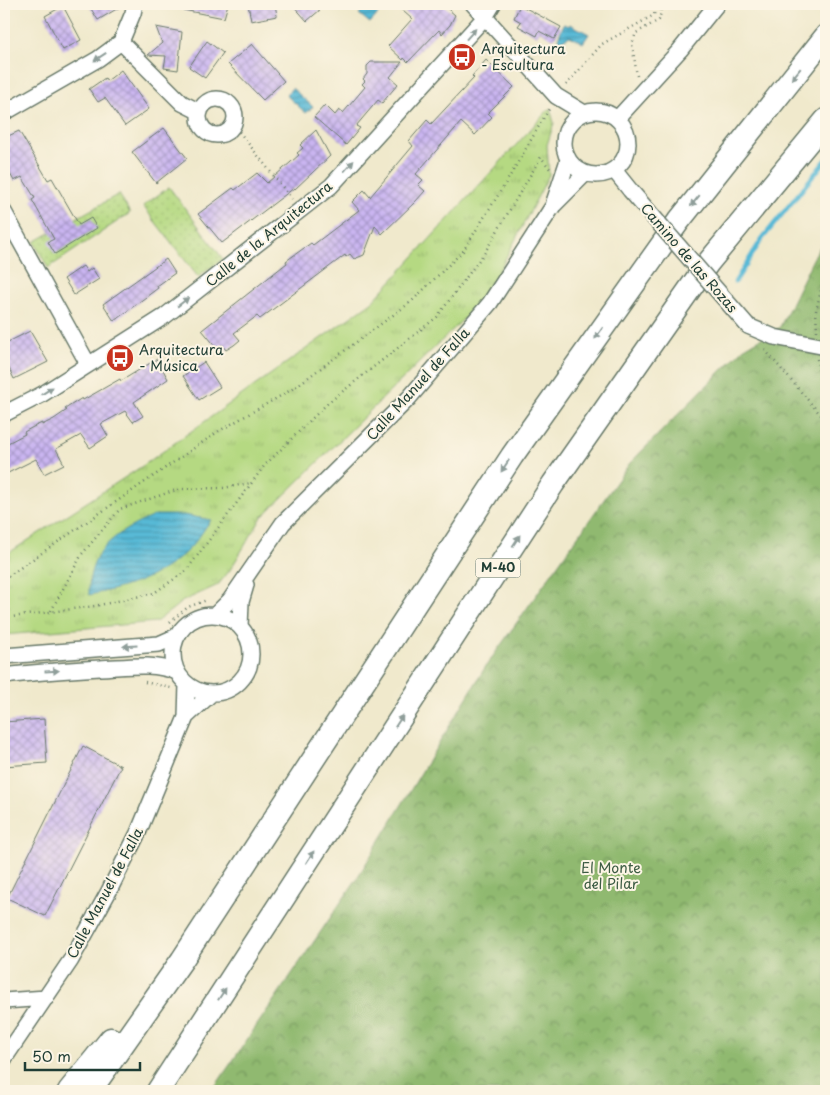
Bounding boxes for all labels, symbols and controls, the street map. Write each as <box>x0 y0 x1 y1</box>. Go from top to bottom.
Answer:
one-way arrow <box>465 27 476 40</box>
place label: Arquitectura - Escultura <box>481 38 566 75</box>
bus stop icon: Arquitectura - Escultura <box>447 42 477 72</box>
one-way arrow <box>94 52 107 62</box>
one-way arrow <box>790 68 801 81</box>
one-way arrow <box>343 161 355 173</box>
street label: Calle de la Arquitectura <box>201 175 337 291</box>
one-way arrow <box>689 195 700 208</box>
street label: Camino de las Rozas <box>636 198 743 317</box>
one-way arrow <box>176 297 189 308</box>
street label: Calle Manuel de Falla <box>361 322 475 445</box>
one-way arrow <box>594 326 604 340</box>
place label: Arquitectura - Música <box>139 339 224 376</box>
bus stop icon: Arquitectura - Música <box>105 343 135 373</box>
one-way arrow <box>40 386 54 396</box>
one-way arrow <box>501 459 510 472</box>
one-way arrow <box>511 534 521 548</box>
road number: M-40 <box>476 558 520 578</box>
one-way arrow <box>121 643 137 651</box>
one-way arrow <box>44 666 60 674</box>
one-way arrow <box>394 714 404 728</box>
street label: Calle Manuel de Falla <box>61 823 148 962</box>
one-way arrow <box>305 851 315 864</box>
park label: El Monte del Pilar <box>581 857 641 894</box>
one-way arrow <box>217 987 226 1000</box>
scale bar <box>25 1040 140 1072</box>
text: 50 m <box>32 1044 71 1067</box>

